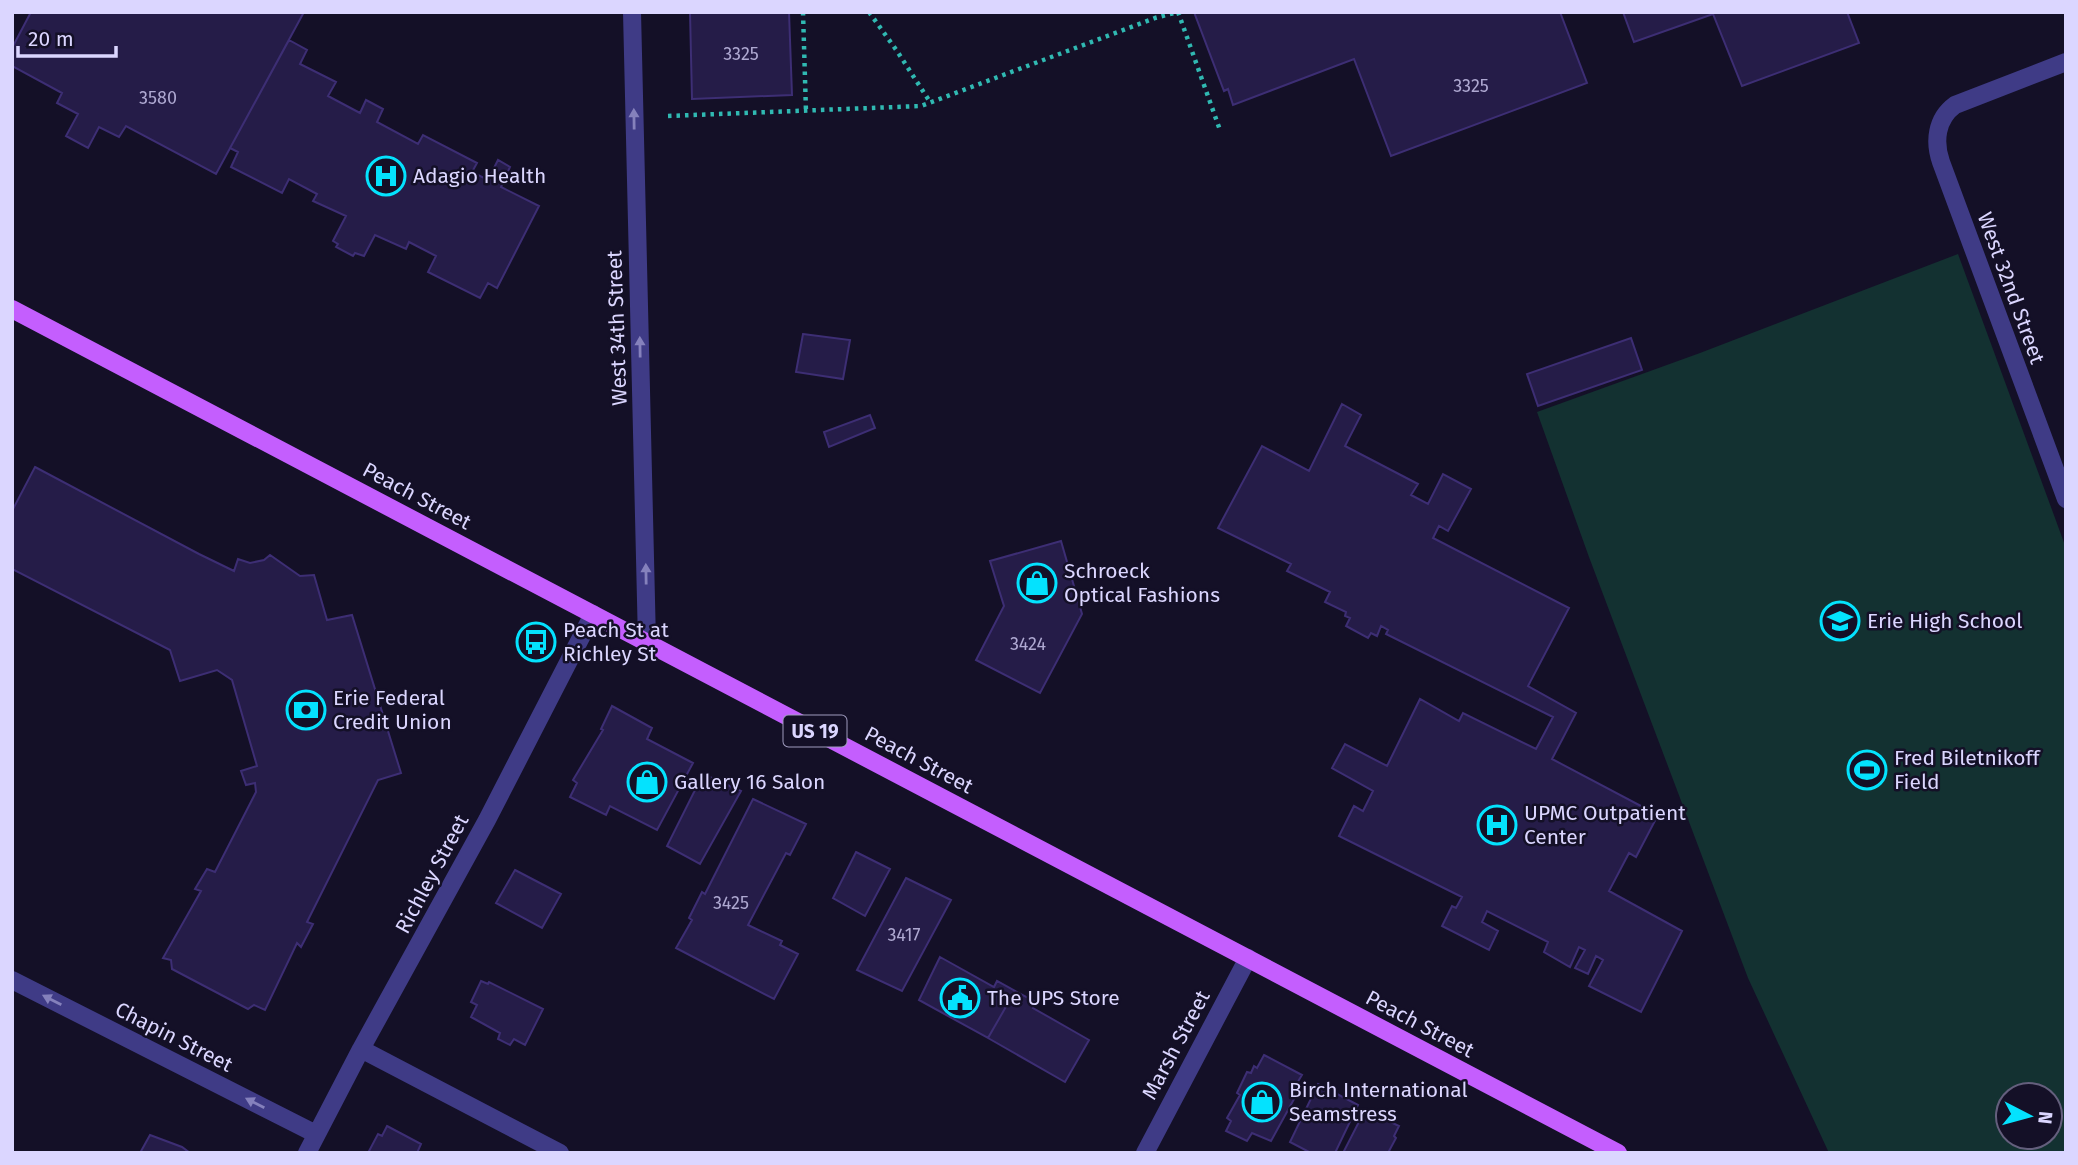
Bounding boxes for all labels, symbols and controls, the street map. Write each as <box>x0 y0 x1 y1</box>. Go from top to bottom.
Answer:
scale bar <box>18 14 116 58</box>
text: 20 m <box>28 26 74 52</box>
house number: 3325 <box>723 43 759 65</box>
house number: 3325 <box>1453 75 1489 97</box>
house number: 3580 <box>139 87 177 109</box>
one-way arrow <box>628 108 640 130</box>
hospital icon: Adagio Health <box>365 155 407 197</box>
place label: Adagio Health <box>413 163 546 189</box>
street label: West 32nd Street <box>1971 209 2051 368</box>
street label: West 34th Street <box>601 249 633 406</box>
one-way arrow <box>634 335 646 357</box>
street label: Peach Street <box>358 457 476 536</box>
place label: Schroeck Optical Fashions <box>1064 558 1220 608</box>
shop icon: Schroeck Optical Fashions <box>1016 562 1058 604</box>
one-way arrow <box>640 563 652 585</box>
school or university icon: Erie High School <box>1819 600 1861 642</box>
place label: Erie High School <box>1867 608 2023 634</box>
place label: Peach St at Richley St <box>563 617 669 667</box>
bus stop icon: Peach St at Richley St <box>515 621 557 663</box>
house number: 3424 <box>1010 633 1046 655</box>
place label: Erie Federal Credit Union <box>333 685 452 735</box>
bank icon: Erie Federal Credit Union <box>285 689 327 731</box>
road number: US 19 <box>784 716 846 746</box>
street label: Peach Street <box>860 721 978 800</box>
place label: Fred Biletnikoff Field <box>1894 745 2041 795</box>
sports icon: Fred Biletnikoff Field <box>1846 749 1888 791</box>
shop icon: Gallery 16 Salon <box>626 761 668 803</box>
place label: Gallery 16 Salon <box>674 769 825 795</box>
place label: UPMC Outpatient Center <box>1524 800 1686 850</box>
hospital icon: UPMC Outpatient Center <box>1476 804 1518 846</box>
street label: Richley Street <box>390 810 474 938</box>
house number: 3425 <box>713 892 749 914</box>
house number: 3417 <box>887 924 921 946</box>
public building icon: The UPS Store <box>939 977 981 1019</box>
place label: The UPS Store <box>987 985 1120 1011</box>
street label: Marsh Street <box>1136 985 1216 1104</box>
street label: Peach Street <box>1361 985 1479 1064</box>
one-way arrow <box>42 995 62 1006</box>
street label: Chapin Street <box>111 996 238 1078</box>
place label: Birch International Seamstress <box>1289 1077 1468 1127</box>
shop icon: Birch International Seamstress <box>1241 1081 1283 1123</box>
north arrow <box>1994 1081 2064 1151</box>
one-way arrow <box>245 1098 265 1109</box>
text: N <box>2033 1110 2058 1125</box>

